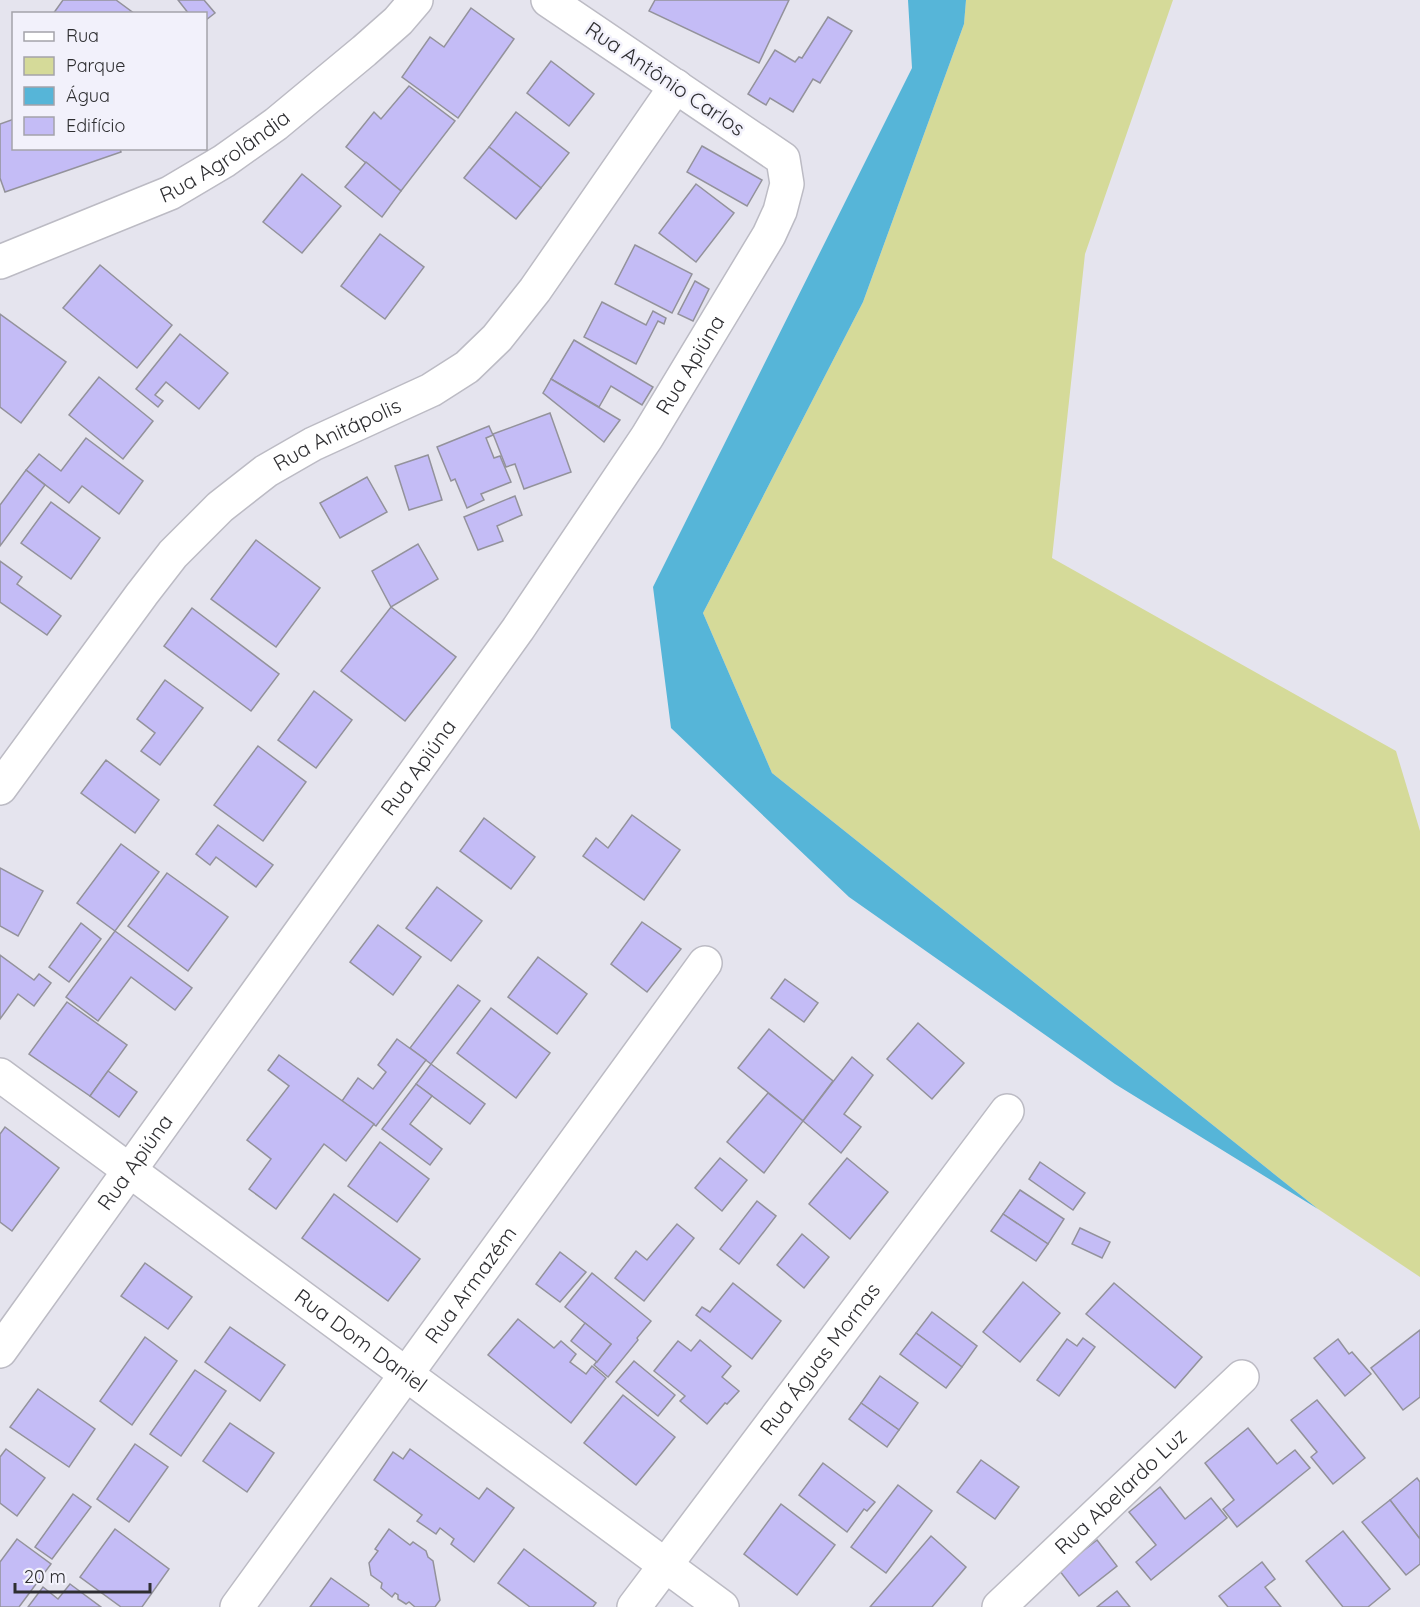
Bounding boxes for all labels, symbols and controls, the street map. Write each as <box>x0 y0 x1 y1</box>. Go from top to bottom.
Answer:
legend <box>12 12 207 150</box>
street label: Rua Antônio Carlos <box>581 15 750 141</box>
text: Rua <box>66 24 99 47</box>
text: Parque <box>66 54 125 77</box>
text: Água <box>66 84 110 107</box>
street label: Rua Agrolândia <box>155 104 295 208</box>
text: Edifício <box>66 114 125 137</box>
street label: Rua Apiúna <box>650 310 730 419</box>
street label: Rua Anitápolis <box>268 392 405 476</box>
street label: Rua Apiúna <box>375 714 461 820</box>
street label: Rua Apiúna <box>91 1109 178 1215</box>
street label: Rua Armazém <box>419 1221 521 1348</box>
street label: Rua Águas Mornas <box>754 1277 885 1440</box>
street label: Rua Dom Daniel <box>290 1283 433 1397</box>
street label: Rua Abelardo Luz <box>1049 1422 1192 1559</box>
scale bar <box>15 1556 150 1594</box>
text: 20 m <box>24 1565 66 1588</box>

